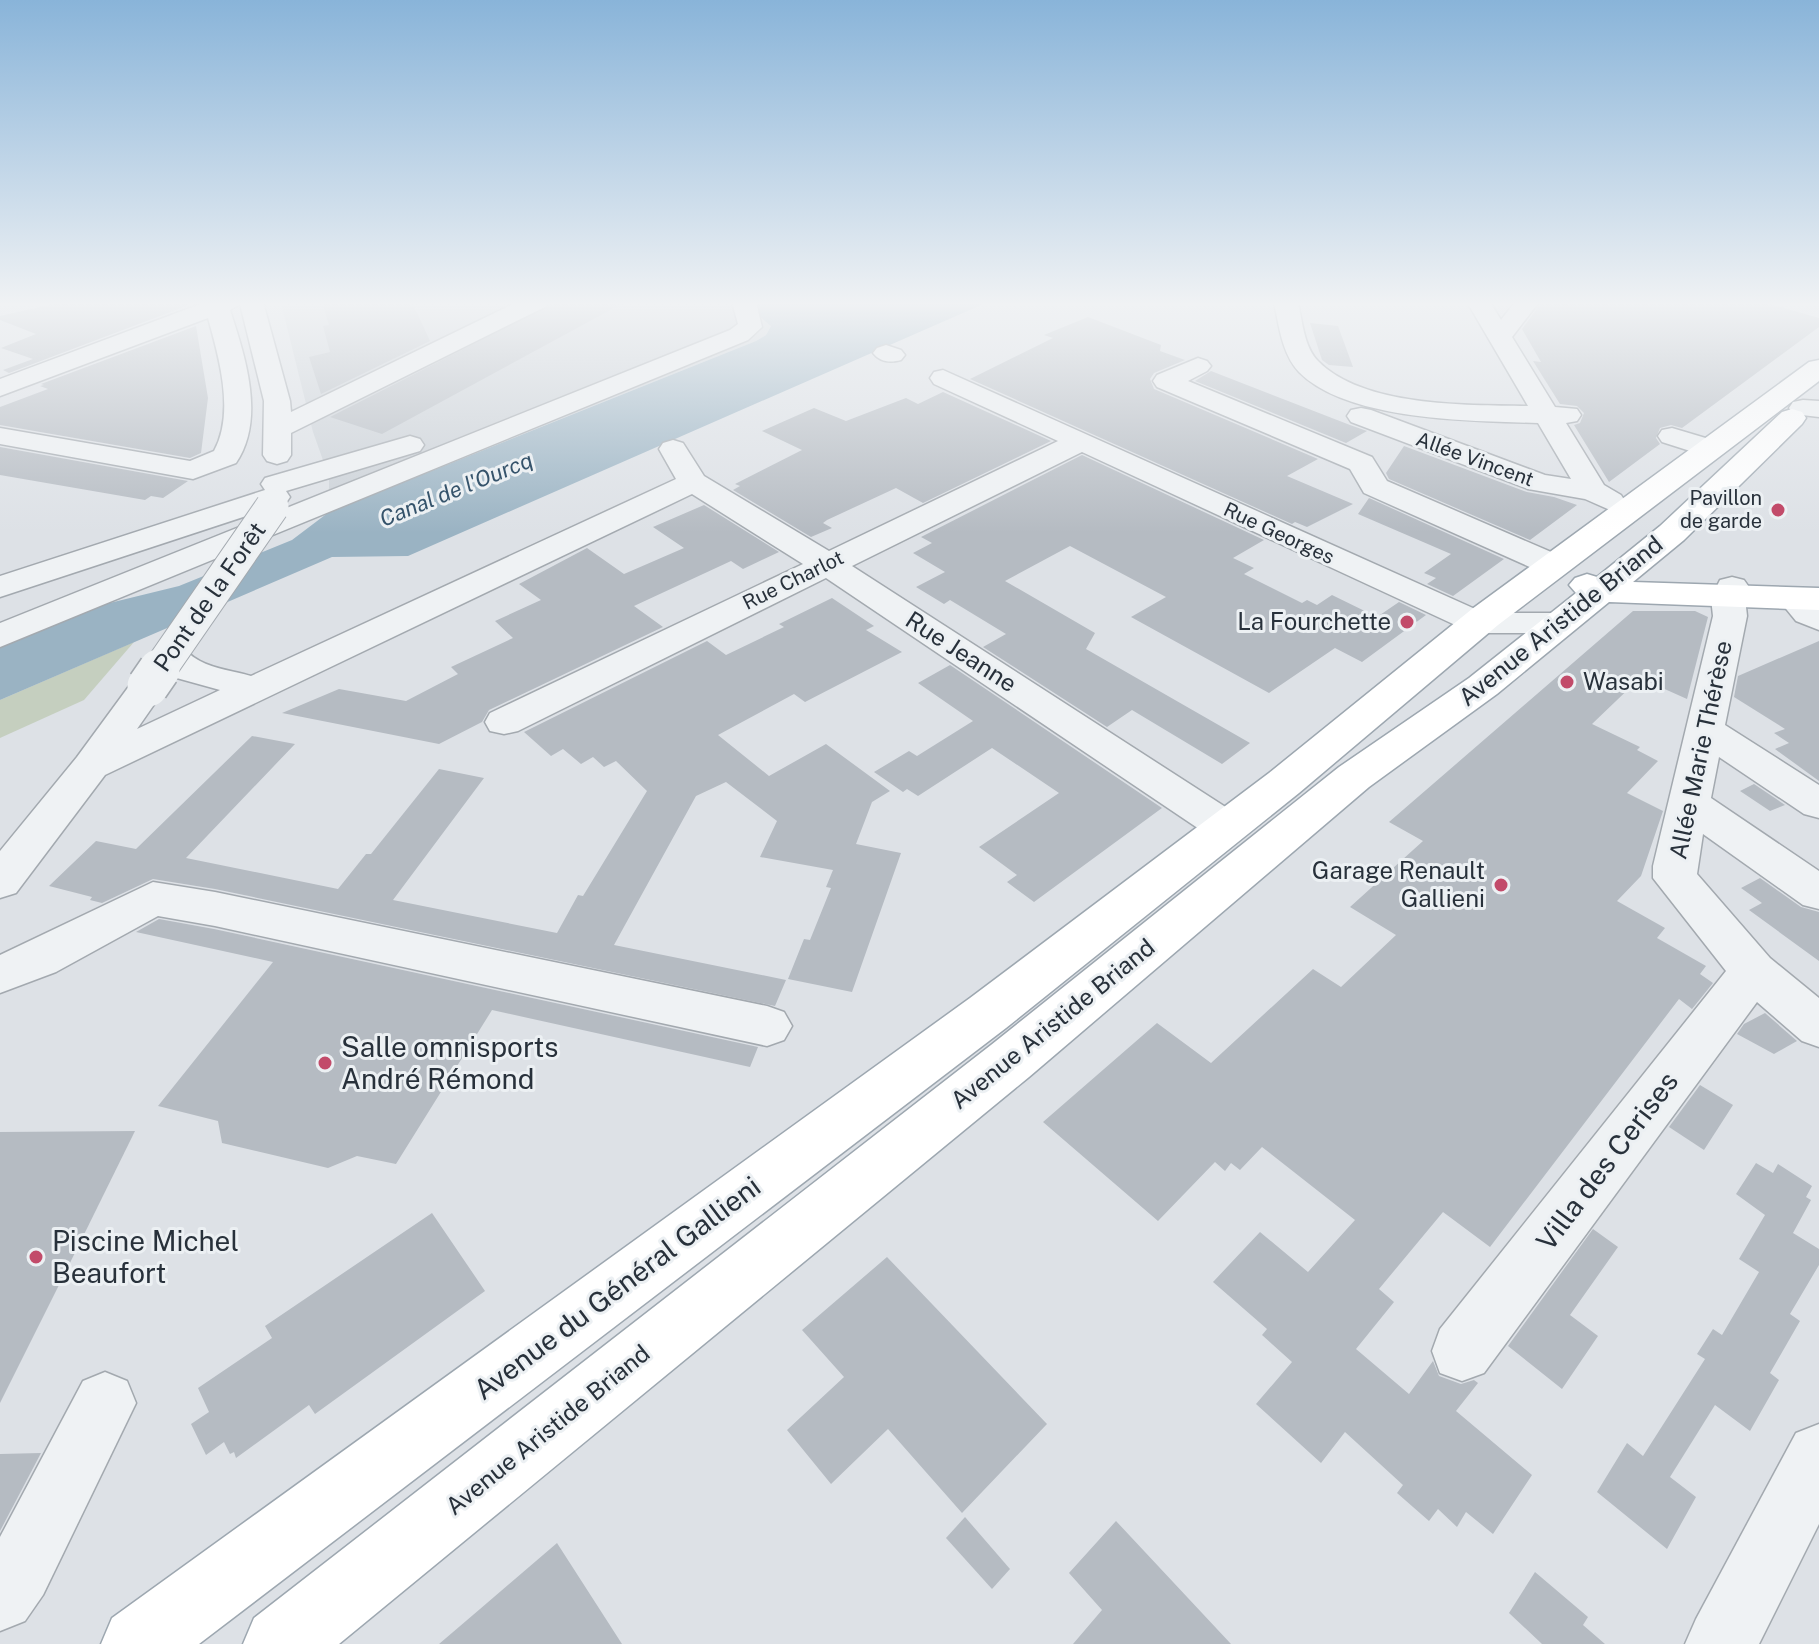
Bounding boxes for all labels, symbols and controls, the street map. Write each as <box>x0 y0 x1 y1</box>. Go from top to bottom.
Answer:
street label: Allée Vincent <box>1413 427 1537 491</box>
water label: Canal de l'Ourcq <box>376 446 536 532</box>
place label: Pavillon de garde <box>1680 486 1762 533</box>
street label: Rue Georges <box>1220 497 1338 569</box>
marker: Pavillon de garde <box>1769 501 1787 519</box>
street label: Pont de la Forêt <box>147 516 271 676</box>
street label: Avenue Aristide Briand <box>1453 529 1668 711</box>
street label: Rue Charlot <box>739 545 847 615</box>
street label: Rue Jeanne <box>901 605 1022 697</box>
place label: La Fourchette <box>1237 607 1391 635</box>
marker: La Fourchette <box>1398 613 1416 631</box>
street label: Allée Marie Thérèse <box>1663 638 1737 862</box>
place label: Wasabi <box>1583 667 1664 695</box>
marker: Wasabi <box>1558 673 1576 691</box>
place label: Garage Renault Gallieni <box>1312 856 1485 912</box>
marker: Garage Renault Gallieni <box>1492 876 1510 894</box>
street label: Avenue Aristide Briand <box>945 932 1160 1114</box>
place label: Salle omnisports André Rémond <box>341 1030 558 1095</box>
marker: Salle omnisports André Rémond <box>316 1054 334 1072</box>
street label: Villa des Cerises <box>1529 1065 1684 1256</box>
street label: Avenue du Général Gallieni <box>467 1169 766 1406</box>
place label: Piscine Michel Beaufort <box>52 1224 239 1289</box>
marker: Piscine Michel Beaufort <box>27 1248 45 1266</box>
street label: Avenue Aristide Briand <box>440 1338 655 1520</box>

